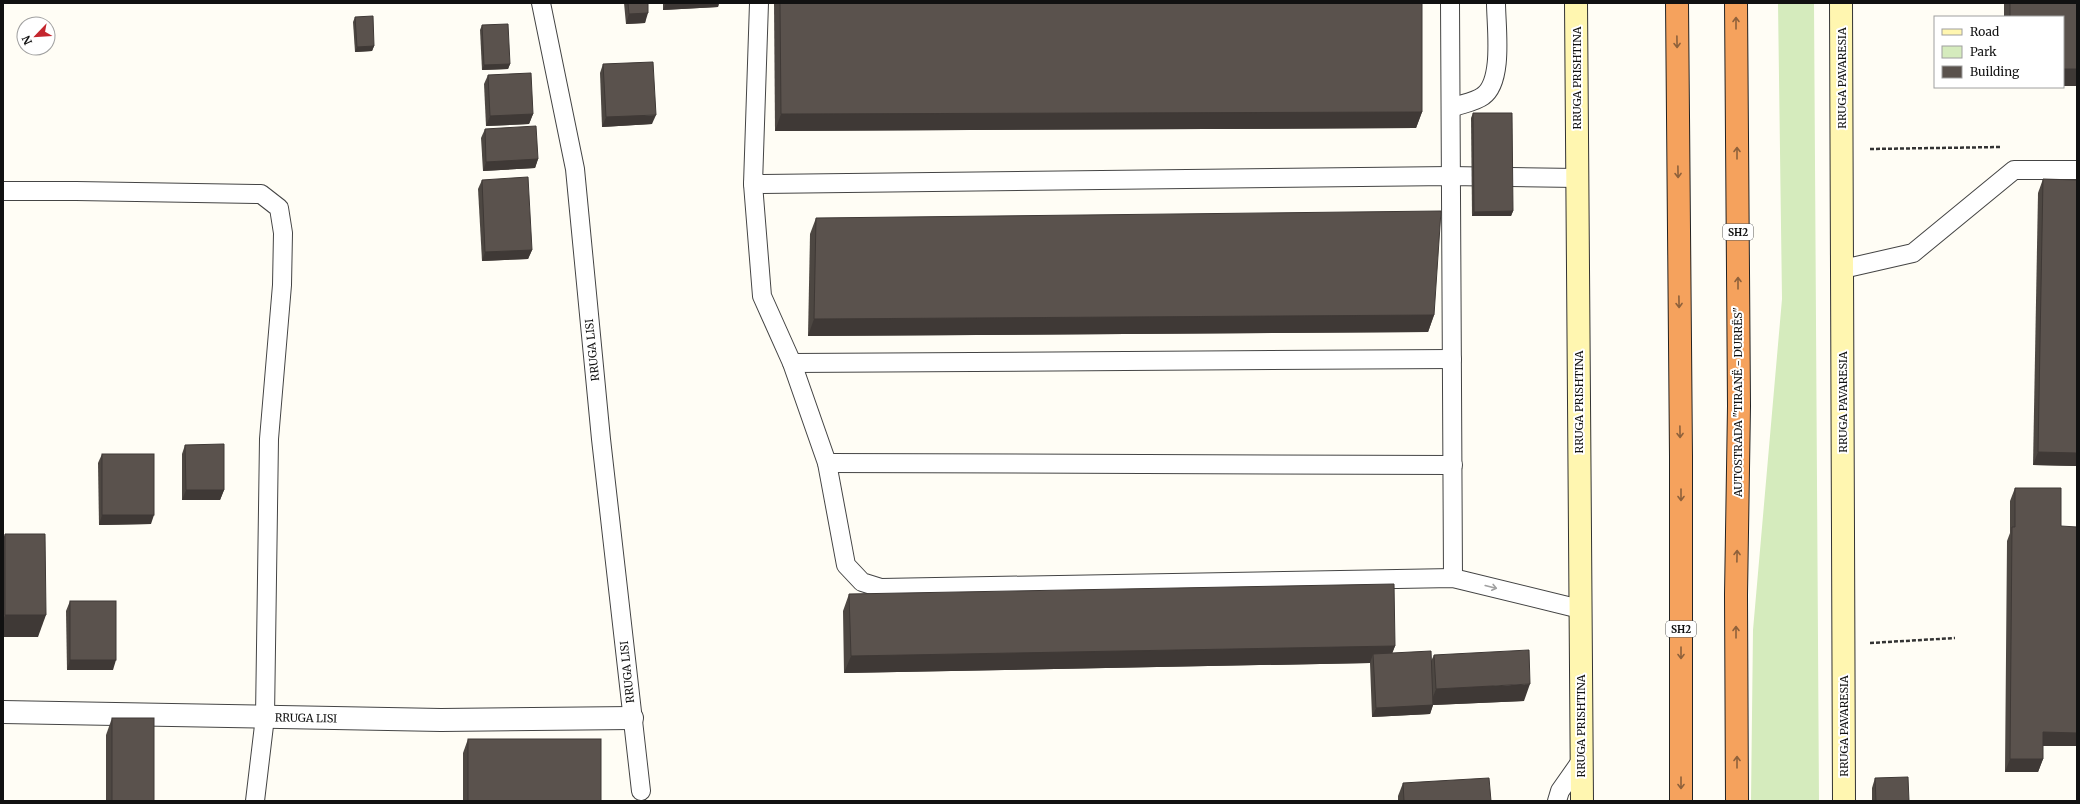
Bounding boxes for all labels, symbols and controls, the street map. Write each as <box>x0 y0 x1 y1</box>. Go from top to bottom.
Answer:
north arrow <box>16 16 56 56</box>
legend <box>1934 16 2064 88</box>
one-way arrow <box>1732 17 1740 30</box>
text: Road <box>1970 24 1999 39</box>
street label: RRUGA PRISHTINA <box>1570 26 1584 130</box>
street label: RRUGA PAVARESIA <box>1835 27 1849 129</box>
text: N <box>19 33 35 47</box>
one-way arrow <box>1673 35 1681 48</box>
text: Park <box>1970 44 1997 59</box>
text: Building <box>1970 64 2020 79</box>
one-way arrow <box>1733 147 1741 160</box>
one-way arrow <box>1674 165 1682 178</box>
road number: SH2 <box>1723 224 1753 240</box>
one-way arrow <box>1734 277 1742 290</box>
one-way arrow <box>1675 295 1683 308</box>
street label: AUTOSTRADA "TIRANË - DURRËS" <box>1731 307 1745 498</box>
street label: RRUGA LISI <box>582 318 602 382</box>
street label: RRUGA PRISHTINA <box>1572 350 1586 454</box>
street label: RRUGA PAVARESIA <box>1836 351 1850 453</box>
one-way arrow <box>1677 425 1684 438</box>
one-way arrow <box>1677 488 1685 501</box>
one-way arrow <box>1733 550 1741 563</box>
one-way arrow <box>1485 584 1498 591</box>
road number: SH2 <box>1666 621 1696 637</box>
one-way arrow <box>1732 626 1740 639</box>
street label: RRUGA LISI <box>617 640 637 704</box>
one-way arrow <box>1677 646 1685 659</box>
street label: RRUGA PRISHTINA <box>1574 674 1588 778</box>
street label: RRUGA PAVARESIA <box>1837 675 1851 777</box>
street label: RRUGA LISI <box>275 710 337 726</box>
one-way arrow <box>1733 756 1741 769</box>
one-way arrow <box>1677 776 1685 789</box>

